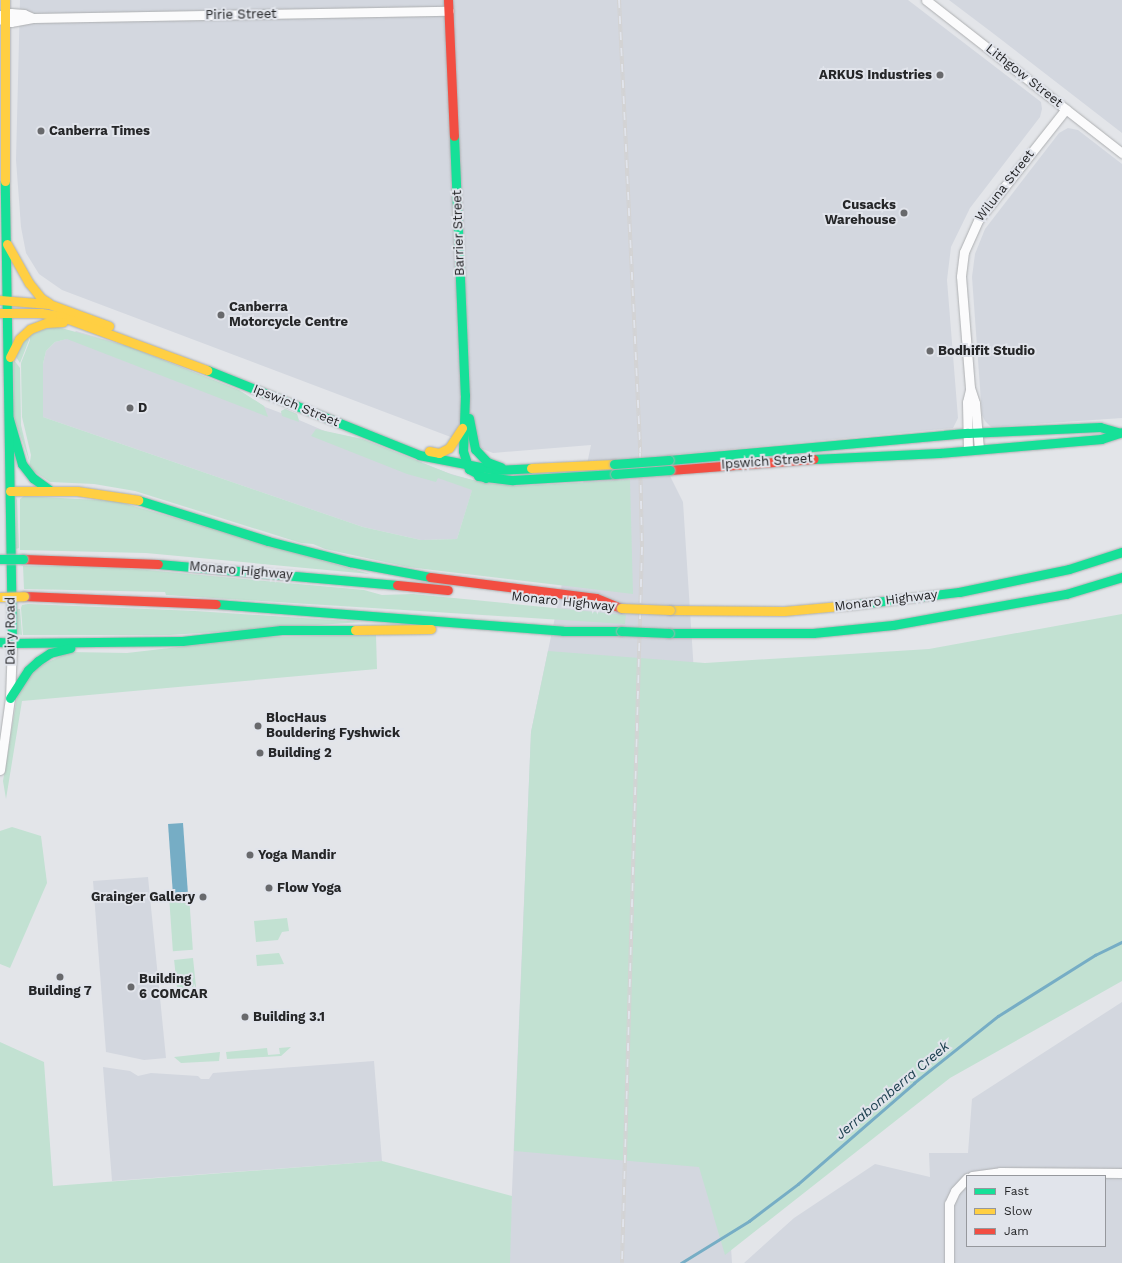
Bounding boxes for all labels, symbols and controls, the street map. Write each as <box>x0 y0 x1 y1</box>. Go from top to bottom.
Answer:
street label: Pirie Street <box>205 7 277 23</box>
street label: Lithgow Street <box>982 41 1066 111</box>
place label: ARKUS Industries <box>819 67 932 83</box>
marker: ARKUS Industries <box>935 70 945 80</box>
place label: Canberra Times <box>49 123 150 139</box>
marker: Canberra Times <box>36 126 46 136</box>
street label: Wiluna Street <box>972 147 1038 225</box>
street label: Barrier Street <box>450 190 468 276</box>
place label: Cusacks Warehouse <box>825 198 896 229</box>
marker: Cusacks Warehouse <box>899 208 909 218</box>
place label: Canberra Motorcycle Centre <box>229 300 348 331</box>
marker: Canberra Motorcycle Centre <box>216 310 226 320</box>
place label: Bodhifit Studio <box>938 343 1035 359</box>
marker: Bodhifit Studio <box>925 346 935 356</box>
street label: Ipswich Street <box>251 382 341 430</box>
place label: D <box>138 400 147 416</box>
marker: D <box>125 403 135 413</box>
street label: Ipswich Street <box>721 451 813 473</box>
street label: Monaro Highway <box>189 559 293 583</box>
street label: Monaro Highway <box>834 587 938 615</box>
street label: Monaro Highway <box>511 589 615 615</box>
street label: Dairy Road <box>3 597 19 665</box>
place label: BlocHaus Bouldering Fyshwick <box>266 711 400 742</box>
marker: BlocHaus Bouldering Fyshwick <box>253 721 263 731</box>
place label: Building 2 <box>268 745 332 761</box>
marker: Building 2 <box>255 748 265 758</box>
place label: Yoga Mandir <box>258 847 336 863</box>
marker: Yoga Mandir <box>245 850 255 860</box>
place label: Flow Yoga <box>277 880 342 896</box>
marker: Flow Yoga <box>264 883 274 893</box>
place label: Grainger Gallery <box>91 889 195 905</box>
marker: Grainger Gallery <box>198 892 208 902</box>
marker: Building 7 <box>55 972 65 982</box>
place label: Building 6 COMCAR <box>139 972 208 1003</box>
marker: Building 6 COMCAR <box>126 982 136 992</box>
place label: Building 7 <box>28 983 92 999</box>
place label: Building 3.1 <box>253 1009 325 1025</box>
marker: Building 3.1 <box>240 1012 250 1022</box>
water label: Jerrabomberra Creek <box>832 1037 952 1143</box>
legend <box>966 1175 1106 1247</box>
text: Fast <box>1004 1184 1029 1198</box>
text: Slow <box>1004 1204 1032 1218</box>
text: Jam <box>1004 1224 1029 1238</box>

